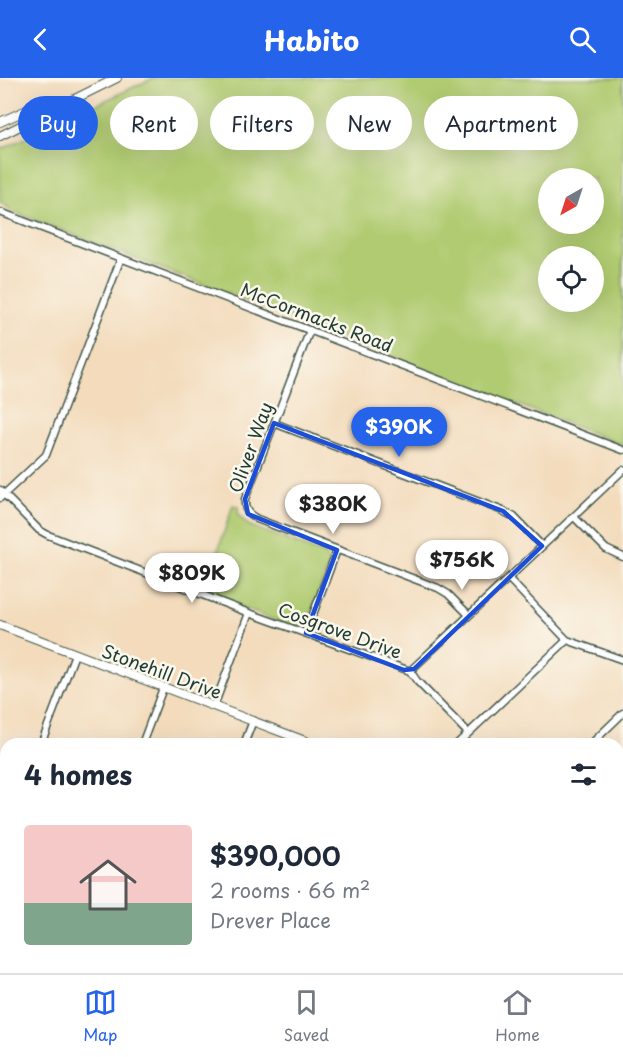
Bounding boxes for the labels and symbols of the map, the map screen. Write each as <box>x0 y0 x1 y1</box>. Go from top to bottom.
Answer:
north arrow <box>538 168 604 234</box>
street label: McCormacks Road <box>237 276 397 358</box>
street label: Oliver Way <box>221 398 279 496</box>
pin: $390K <box>357 407 441 458</box>
pin: $380K <box>291 484 375 535</box>
pin: $756K <box>420 540 504 591</box>
pin: $809K <box>150 553 234 604</box>
street label: Cosgrove Drive <box>274 595 406 665</box>
street label: Stonehill Drive <box>98 637 226 705</box>

